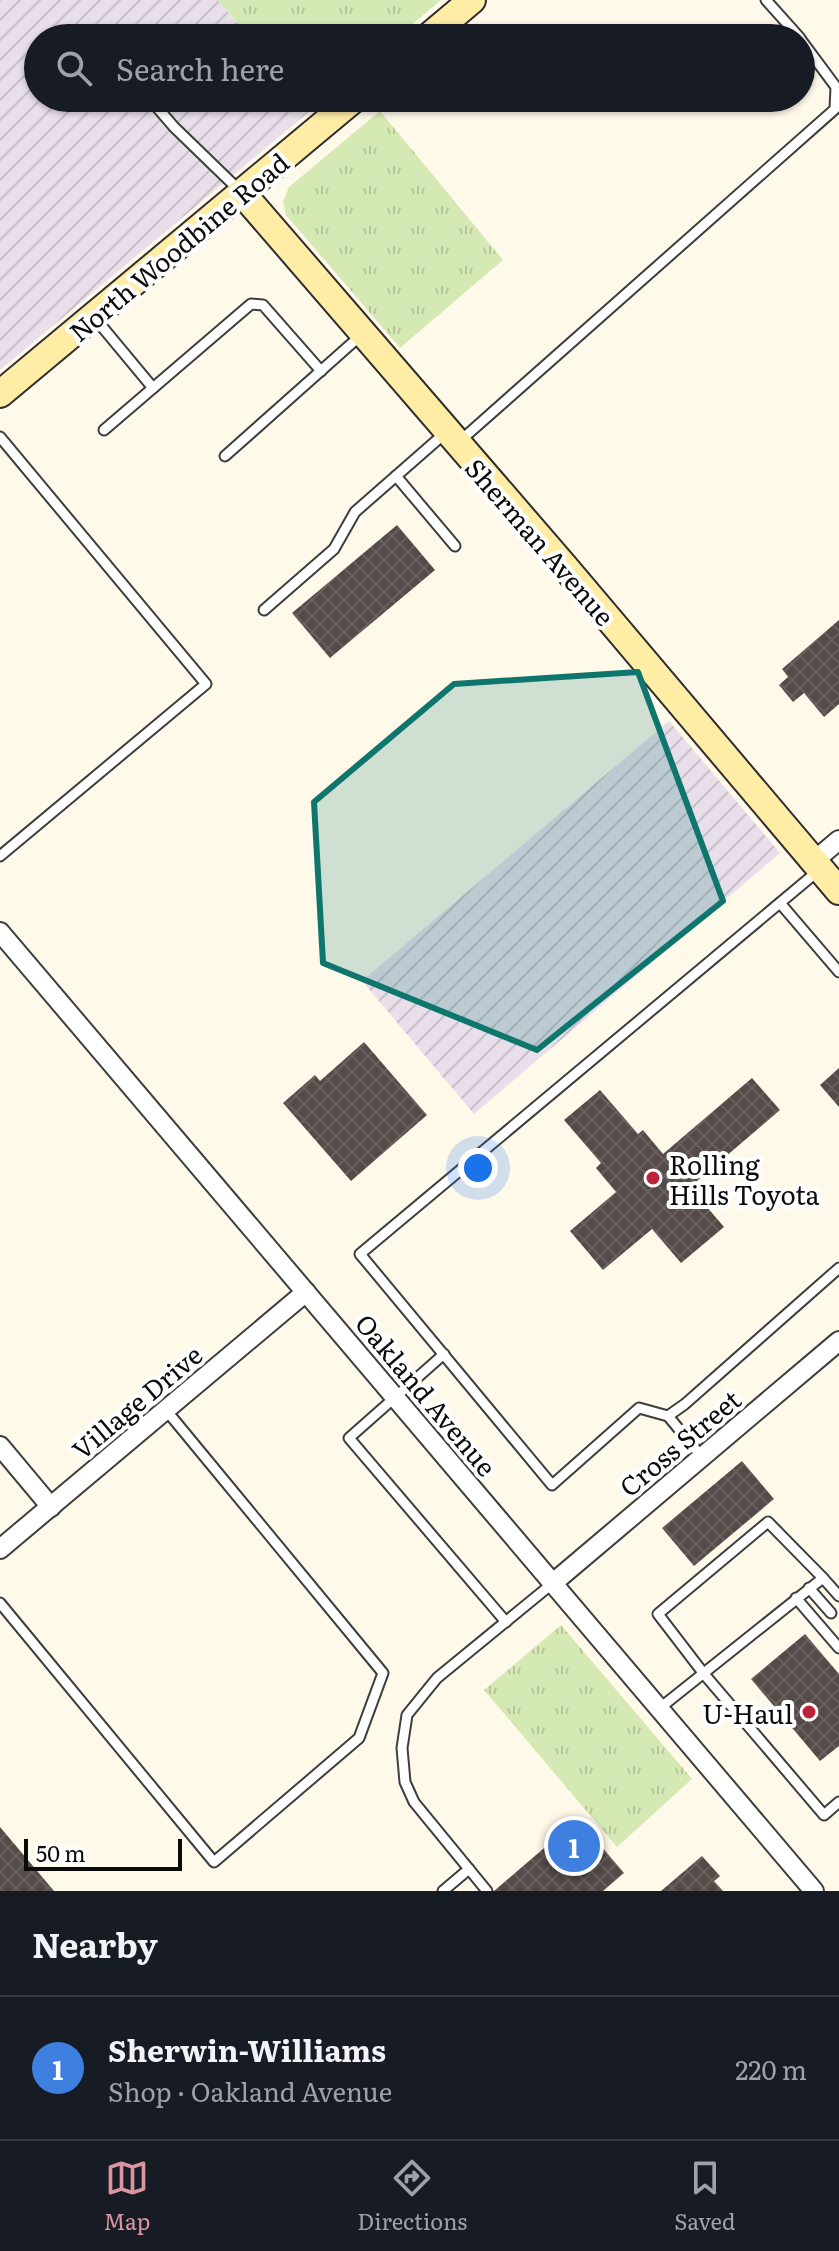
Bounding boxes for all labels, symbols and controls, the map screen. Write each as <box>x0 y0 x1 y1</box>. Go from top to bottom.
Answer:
search box <box>24 24 815 112</box>
icon: search <box>52 46 96 90</box>
text: Search here <box>116 46 284 90</box>
street label: North Woodbine Road <box>60 142 296 350</box>
street label: Sherman Avenue <box>457 449 625 633</box>
place label: Rolling Hills Toyota <box>669 1144 820 1213</box>
your location <box>458 1148 498 1188</box>
marker: Rolling Hills Toyota <box>644 1169 662 1187</box>
street label: Oakland Avenue <box>347 1304 507 1484</box>
street label: Village Drive <box>62 1335 210 1467</box>
street label: Cross Street <box>610 1379 749 1505</box>
place label: U-Haul <box>702 1693 793 1732</box>
marker: U-Haul <box>800 1703 818 1721</box>
pin: 1 <box>548 1816 600 1876</box>
scale bar <box>24 1835 182 1871</box>
text: 50 m <box>36 1836 86 1869</box>
text: Nearby <box>32 1918 158 1968</box>
text: Sherwin-Williams <box>108 2027 386 2071</box>
text: 1 <box>53 2049 63 2088</box>
text: 220 m <box>735 2049 807 2088</box>
text: Shop · Oakland Avenue <box>108 2071 392 2110</box>
tab: Map <box>103 2156 150 2237</box>
tab: Directions <box>357 2156 467 2237</box>
tab: Saved <box>674 2156 736 2237</box>

